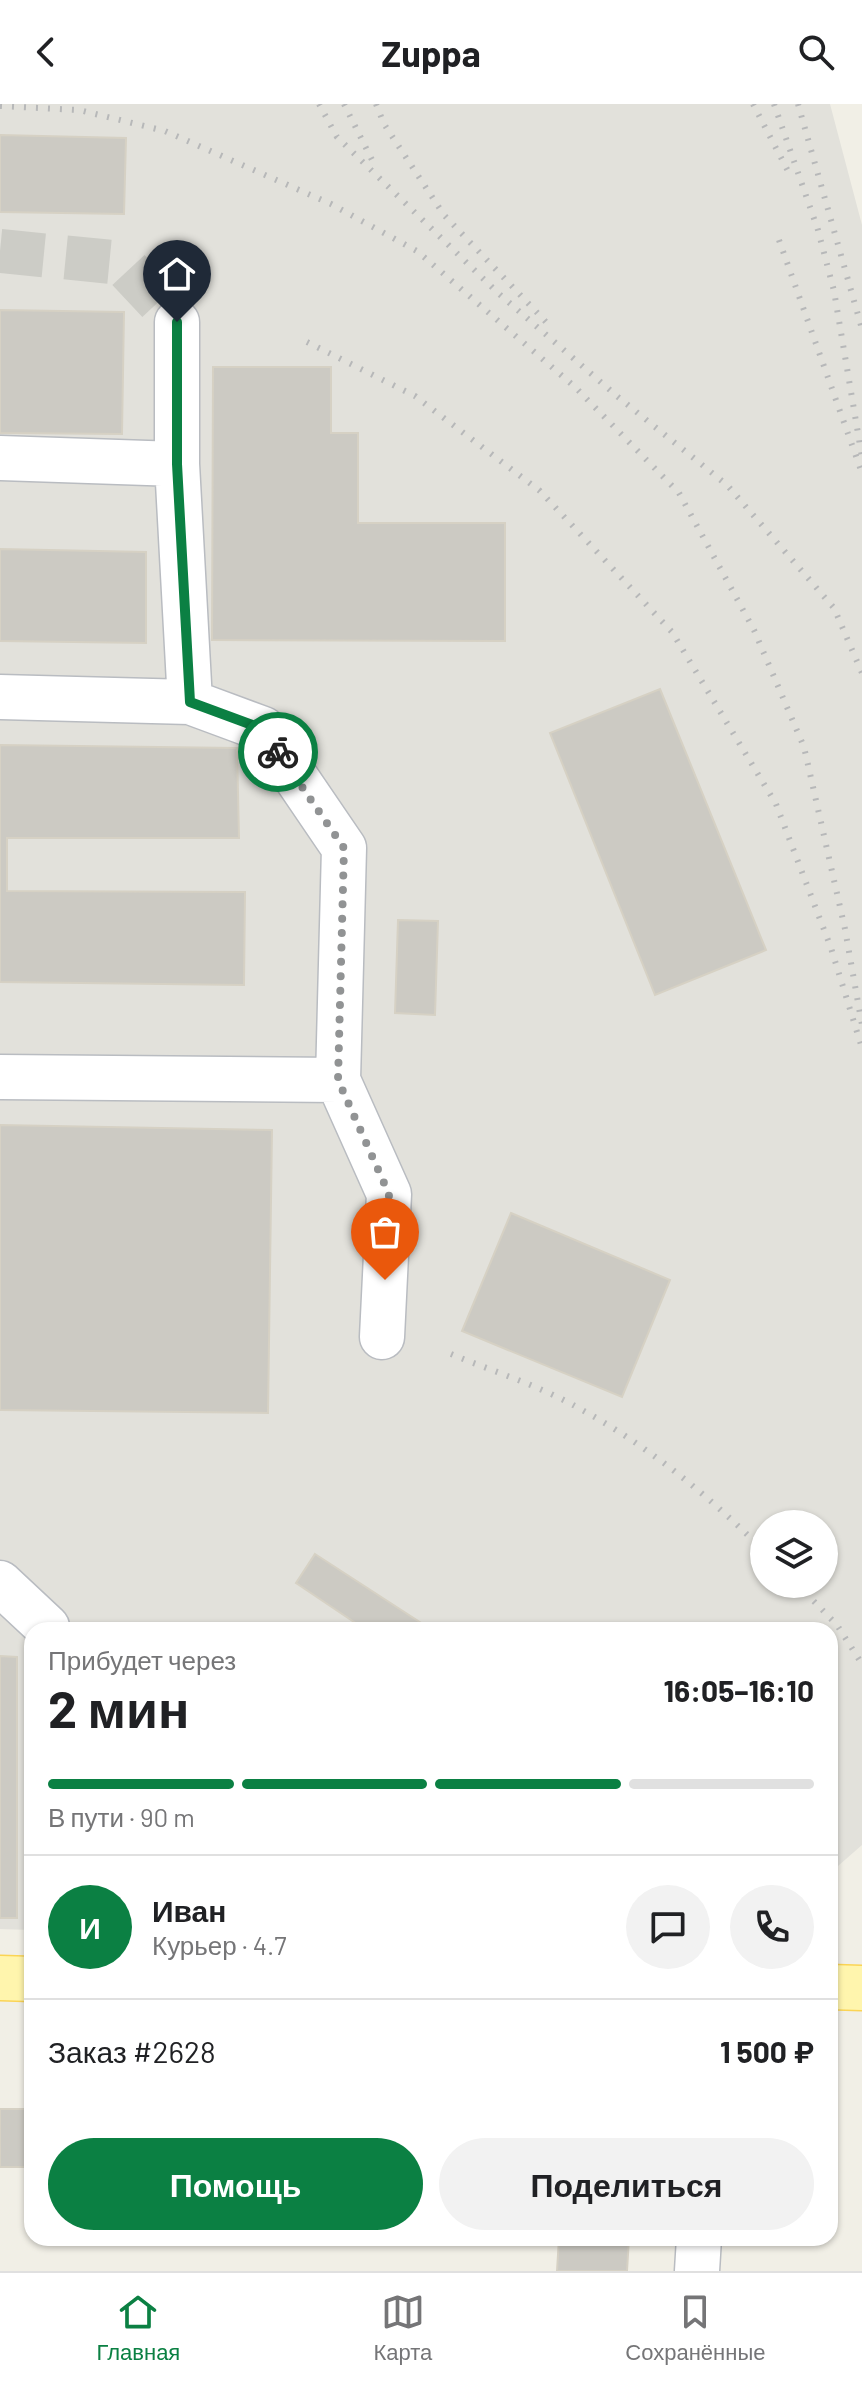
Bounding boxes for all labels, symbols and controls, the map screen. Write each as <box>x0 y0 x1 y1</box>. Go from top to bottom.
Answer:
icon: back <box>24 30 68 74</box>
icon: search <box>794 30 838 74</box>
text: Zuppa <box>381 31 481 74</box>
pin <box>143 240 211 322</box>
icon: home <box>155 252 199 296</box>
courier <box>238 712 318 792</box>
icon: bike <box>256 730 300 774</box>
pin <box>351 1198 419 1280</box>
icon: bag <box>363 1210 407 1254</box>
map controls <box>750 1510 838 1598</box>
button: layers <box>750 1510 838 1598</box>
text: Прибудет через <box>48 1644 236 1675</box>
text: 16:05–16:10 <box>663 1672 814 1708</box>
text: 2 мин <box>48 1676 189 1738</box>
text: В пути · 90 m <box>48 1801 195 1832</box>
button: chat <box>626 1885 710 1969</box>
button: phone <box>730 1885 814 1969</box>
text: Иван <box>152 1892 226 1928</box>
text: И <box>79 1909 101 1945</box>
text: Курьер · 4.7 <box>152 1929 287 1960</box>
text: Заказ #2628 <box>48 2033 216 2069</box>
text: 1 500 ₽ <box>720 2033 814 2069</box>
button: Помощь <box>48 2138 423 2230</box>
button: Поделиться <box>439 2138 814 2230</box>
tab: Главная <box>97 2290 180 2366</box>
tab: Карта <box>373 2290 432 2366</box>
tab: Сохранённые <box>625 2290 765 2366</box>

